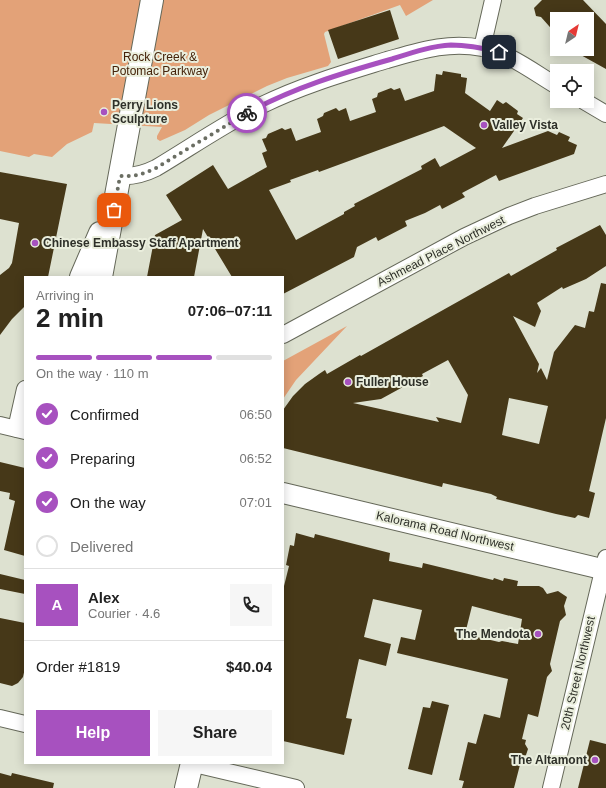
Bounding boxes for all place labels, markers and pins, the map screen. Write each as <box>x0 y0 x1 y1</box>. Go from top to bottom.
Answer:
pin <box>482 35 516 69</box>
place label: Perry Lions Sculpture <box>112 98 178 126</box>
marker: Perry Lions Sculpture <box>99 107 109 117</box>
place label: Valley Vista <box>492 118 558 132</box>
marker: Valley Vista <box>479 120 489 130</box>
pin <box>97 193 131 227</box>
place label: Chinese Embassy Staff Apartment <box>43 236 239 250</box>
marker: Chinese Embassy Staff Apartment <box>30 238 40 248</box>
place label: Fuller House <box>356 375 429 389</box>
marker: Fuller House <box>343 377 353 387</box>
place label: The Mendota <box>456 627 530 641</box>
marker: The Mendota <box>533 629 543 639</box>
place label: The Altamont <box>511 753 587 767</box>
marker: The Altamont <box>590 755 600 765</box>

